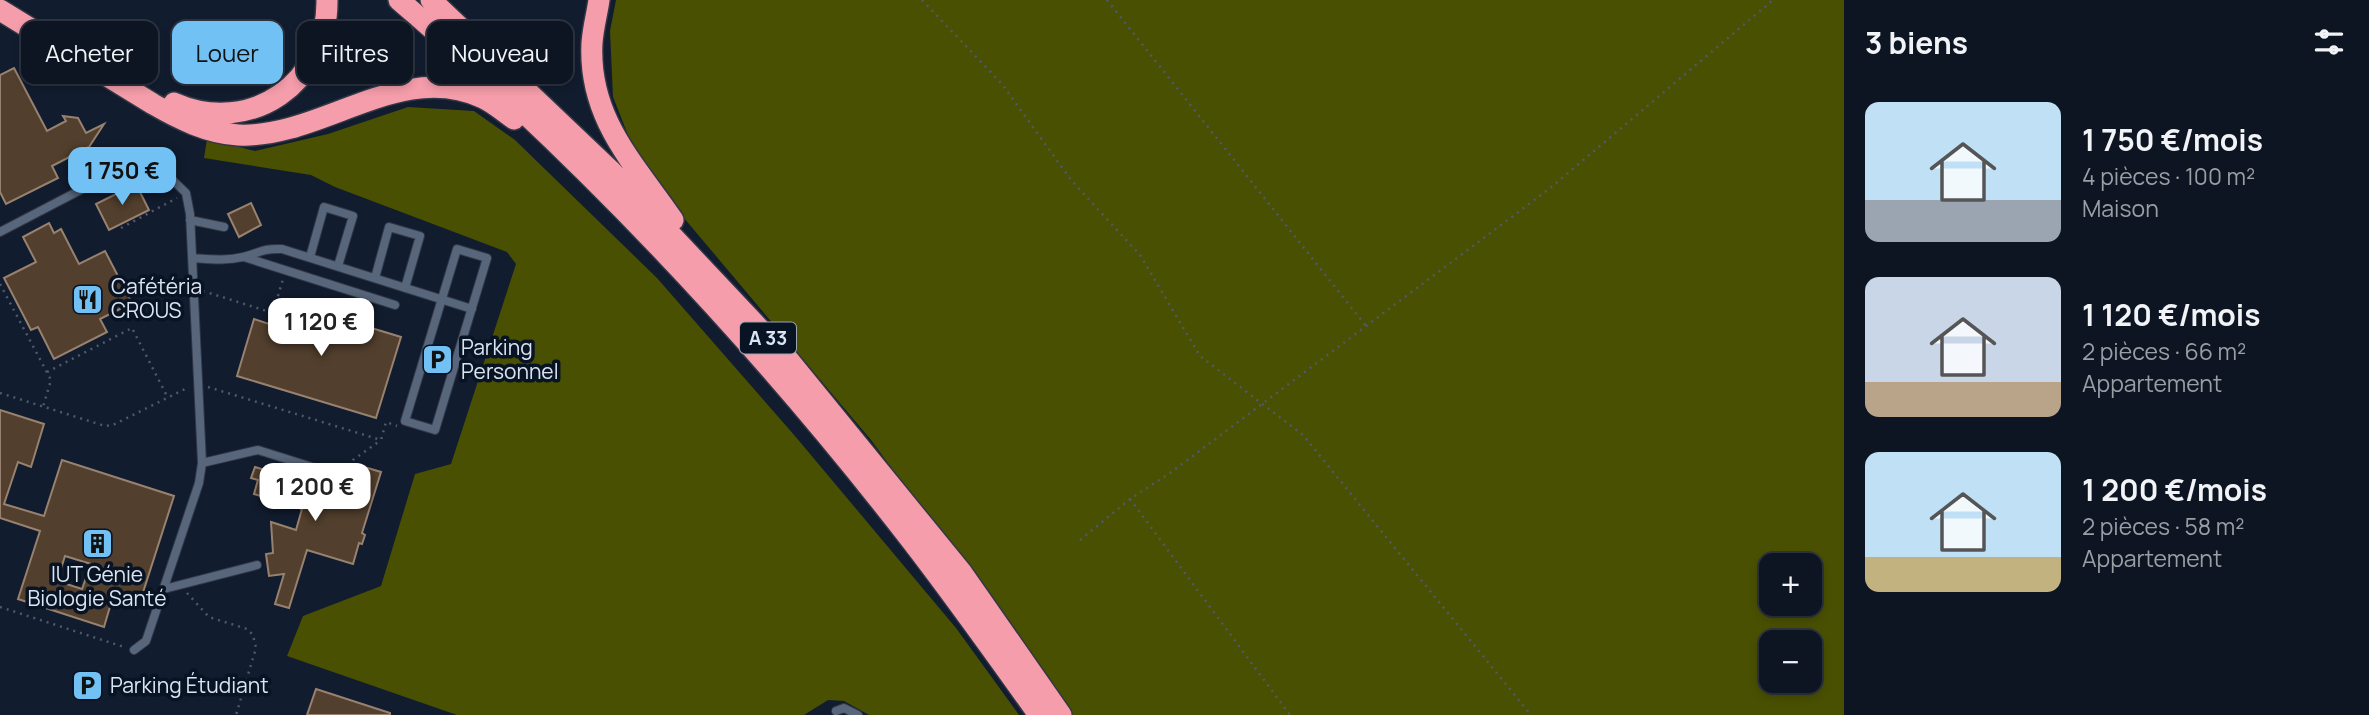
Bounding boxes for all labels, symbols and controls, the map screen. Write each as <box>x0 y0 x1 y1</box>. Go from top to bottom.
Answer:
chip: Acheter <box>21 21 158 84</box>
chip: Louer <box>172 21 283 84</box>
chip: Filtres <box>297 21 413 84</box>
chip: Nouveau <box>427 21 573 84</box>
text: 3 biens <box>1865 22 1968 63</box>
icon: filters <box>2310 23 2348 61</box>
text: 1 750 €/mois <box>2082 119 2263 160</box>
icon: home <box>1921 130 2005 214</box>
pin: 1 750 € <box>57 148 187 207</box>
text: 1 750 € <box>84 154 160 186</box>
text: 4 pièces · 100 m² <box>2082 160 2255 192</box>
text: Maison <box>2082 192 2159 224</box>
place label: Cafétéria CROUS <box>111 272 202 324</box>
restaurant icon: Cafétéria CROUS <box>71 282 105 316</box>
text: 1 120 €/mois <box>2082 294 2260 335</box>
pin: 1 120 € <box>256 298 386 358</box>
text: 1 120 € <box>284 305 358 337</box>
icon: home <box>1921 305 2005 389</box>
road number: A 33 <box>740 322 796 354</box>
place label: Parking Personnel <box>461 333 559 385</box>
text: 2 pièces · 66 m² <box>2082 335 2246 367</box>
parking icon: Parking Personnel <box>421 343 455 377</box>
text: Appartement <box>2082 367 2222 399</box>
pin: 1 200 € <box>250 463 380 523</box>
text: 1 200 €/mois <box>2082 469 2267 510</box>
text: 1 200 € <box>276 470 354 502</box>
icon: home <box>1921 480 2005 564</box>
text: 2 pièces · 58 m² <box>2082 510 2244 542</box>
building icon: IUT Génie Biologie Santé <box>80 526 114 560</box>
text: Appartement <box>2082 542 2222 574</box>
map controls <box>1759 553 1822 693</box>
button: + <box>1759 553 1822 616</box>
place label: IUT Génie Biologie Santé <box>27 560 167 612</box>
button: − <box>1759 630 1822 693</box>
parking icon: Parking Étudiant <box>70 669 104 703</box>
place label: Parking Étudiant <box>110 671 269 699</box>

